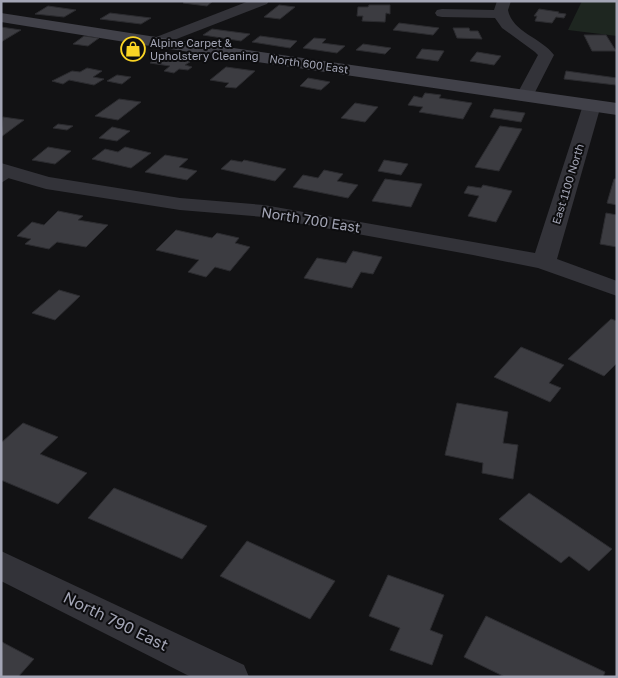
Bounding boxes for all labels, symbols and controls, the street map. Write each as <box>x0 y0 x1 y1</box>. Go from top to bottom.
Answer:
shop icon: Alpine Carpet & Upholstery Cleaning <box>120 36 146 62</box>
place label: Alpine Carpet & Upholstery Cleaning <box>150 36 259 62</box>
street label: North 600 East <box>269 52 349 75</box>
street label: East 1100 North <box>549 142 586 226</box>
street label: North 700 East <box>260 203 362 236</box>
street label: North 790 East <box>60 587 172 655</box>

